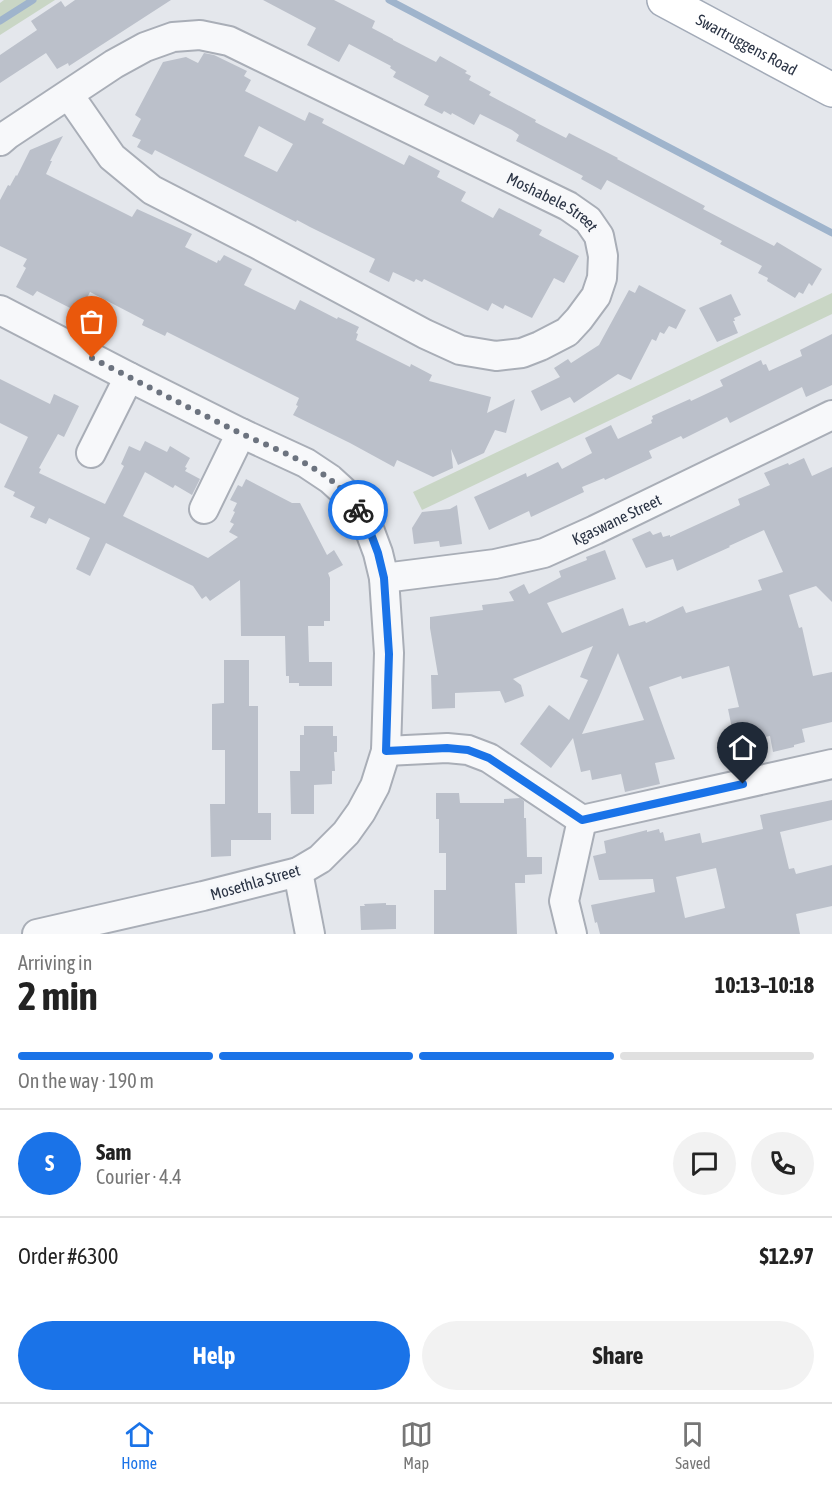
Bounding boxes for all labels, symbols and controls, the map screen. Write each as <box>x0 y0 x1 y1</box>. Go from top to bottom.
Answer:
street label: Swartruggens Road <box>693 10 800 79</box>
street label: Moshabele Street <box>504 169 602 235</box>
pin <box>66 296 117 358</box>
icon: bag <box>75 305 108 338</box>
courier <box>328 480 388 540</box>
street label: Kgaswane Street <box>569 490 664 548</box>
icon: bike <box>342 494 375 527</box>
pin <box>717 722 768 784</box>
icon: home <box>726 731 759 764</box>
street label: Mosethla Street <box>208 860 302 903</box>
text: Arriving in <box>18 951 92 974</box>
text: 10:13–10:18 <box>715 972 814 998</box>
text: 2 min <box>18 974 98 1018</box>
text: On the way · 190 m <box>18 1069 154 1092</box>
button: chat <box>673 1132 736 1195</box>
button: phone <box>751 1132 814 1195</box>
text: Sam <box>96 1139 131 1165</box>
text: S <box>45 1150 54 1176</box>
text: Courier · 4.4 <box>96 1165 182 1188</box>
text: Order #6300 <box>18 1243 118 1269</box>
text: $12.97 <box>759 1243 814 1269</box>
button: Help <box>18 1321 410 1390</box>
button: Share <box>422 1321 814 1390</box>
tab: Home <box>121 1418 157 1472</box>
tab: Map <box>400 1418 433 1472</box>
tab: Saved <box>675 1418 711 1472</box>

